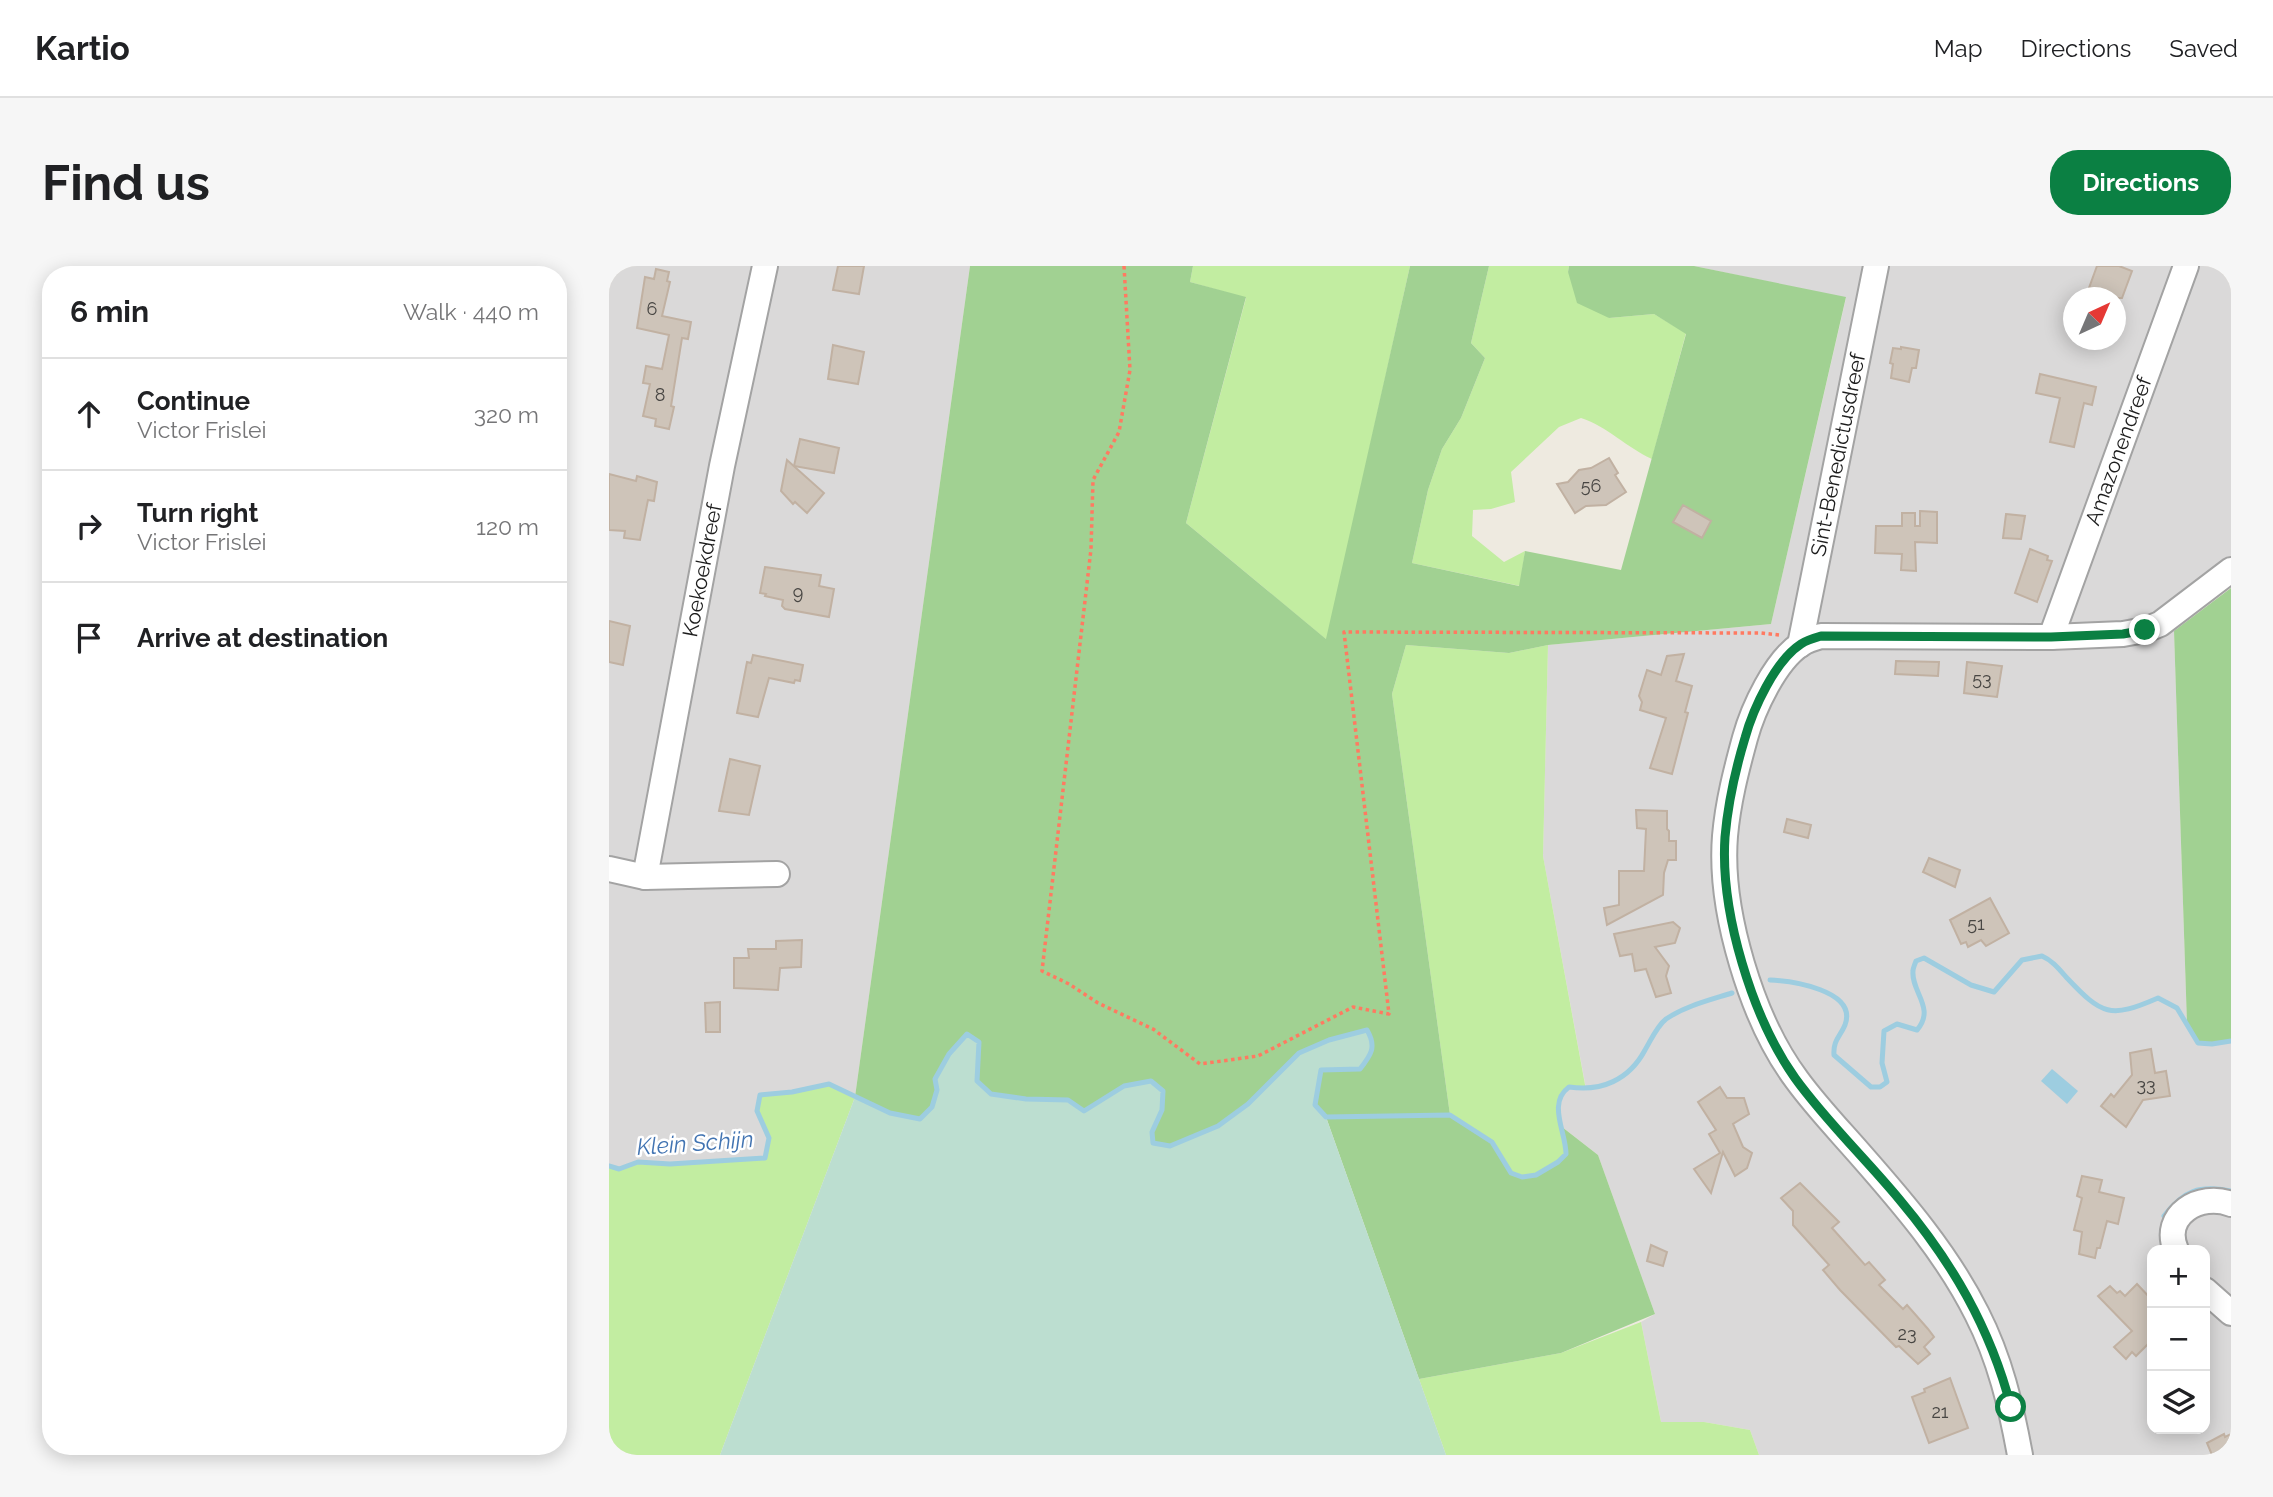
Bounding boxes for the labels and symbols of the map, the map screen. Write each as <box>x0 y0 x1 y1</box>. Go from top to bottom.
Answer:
north arrow <box>2063 287 2126 350</box>
house number: 6 <box>647 298 658 319</box>
street label: Sint-Benedictusdreef <box>1805 350 1870 558</box>
street label: Amazonendreef <box>2080 372 2157 528</box>
house number: 8 <box>655 384 665 405</box>
house number: 56 <box>1581 475 1601 496</box>
street label: Koekoekdreef <box>677 500 727 639</box>
house number: 9 <box>793 582 803 603</box>
route end <box>2129 614 2160 645</box>
house number: 53 <box>1972 668 1992 689</box>
house number: 51 <box>1967 913 1985 934</box>
house number: 33 <box>2136 1074 2156 1095</box>
water label: Klein Schijn <box>636 1125 754 1160</box>
house number: 23 <box>1898 1323 1917 1344</box>
route start <box>1995 1391 2026 1422</box>
house number: 21 <box>1931 1401 1949 1422</box>

